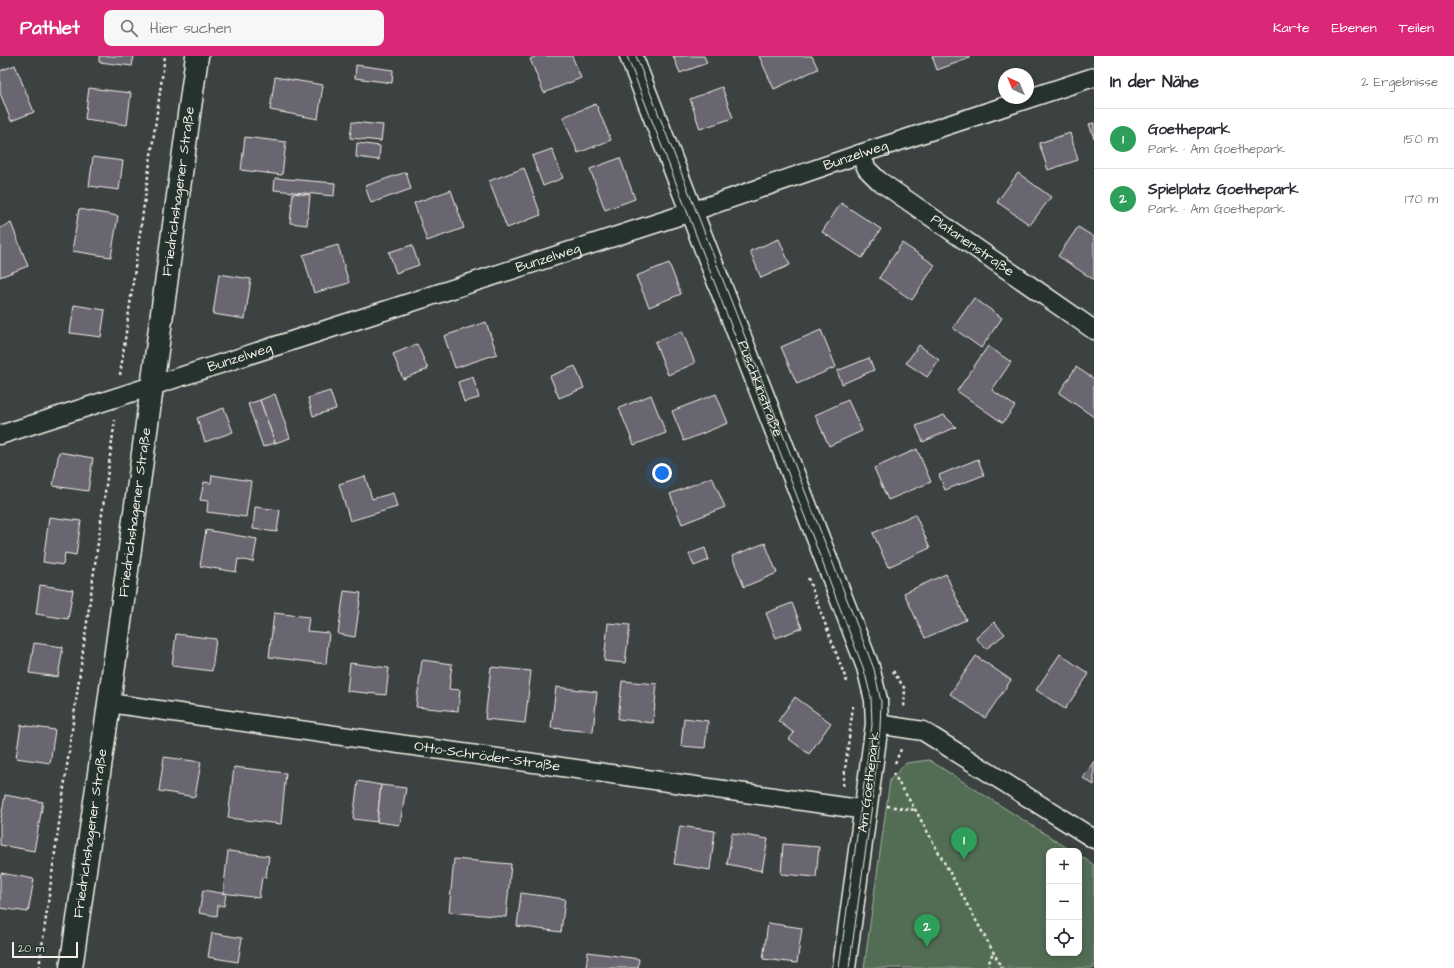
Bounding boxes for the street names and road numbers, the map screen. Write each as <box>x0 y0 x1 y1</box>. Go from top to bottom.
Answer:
street label: Friedrichshagener Straße <box>157 105 200 277</box>
street label: Bunzelweg <box>821 136 890 176</box>
street label: Platanenstraße <box>927 209 1019 282</box>
street label: Bunzelweg <box>513 238 583 278</box>
street label: Bunzelweg <box>205 338 275 377</box>
street label: Puschkinstraße <box>732 338 788 440</box>
street label: Friedrichshagener Straße <box>114 426 156 598</box>
street label: Am Goethepark <box>853 730 885 834</box>
street label: Otto-Schröder-Straße <box>413 736 562 777</box>
street label: Friedrichshagener Straße <box>68 747 113 919</box>

